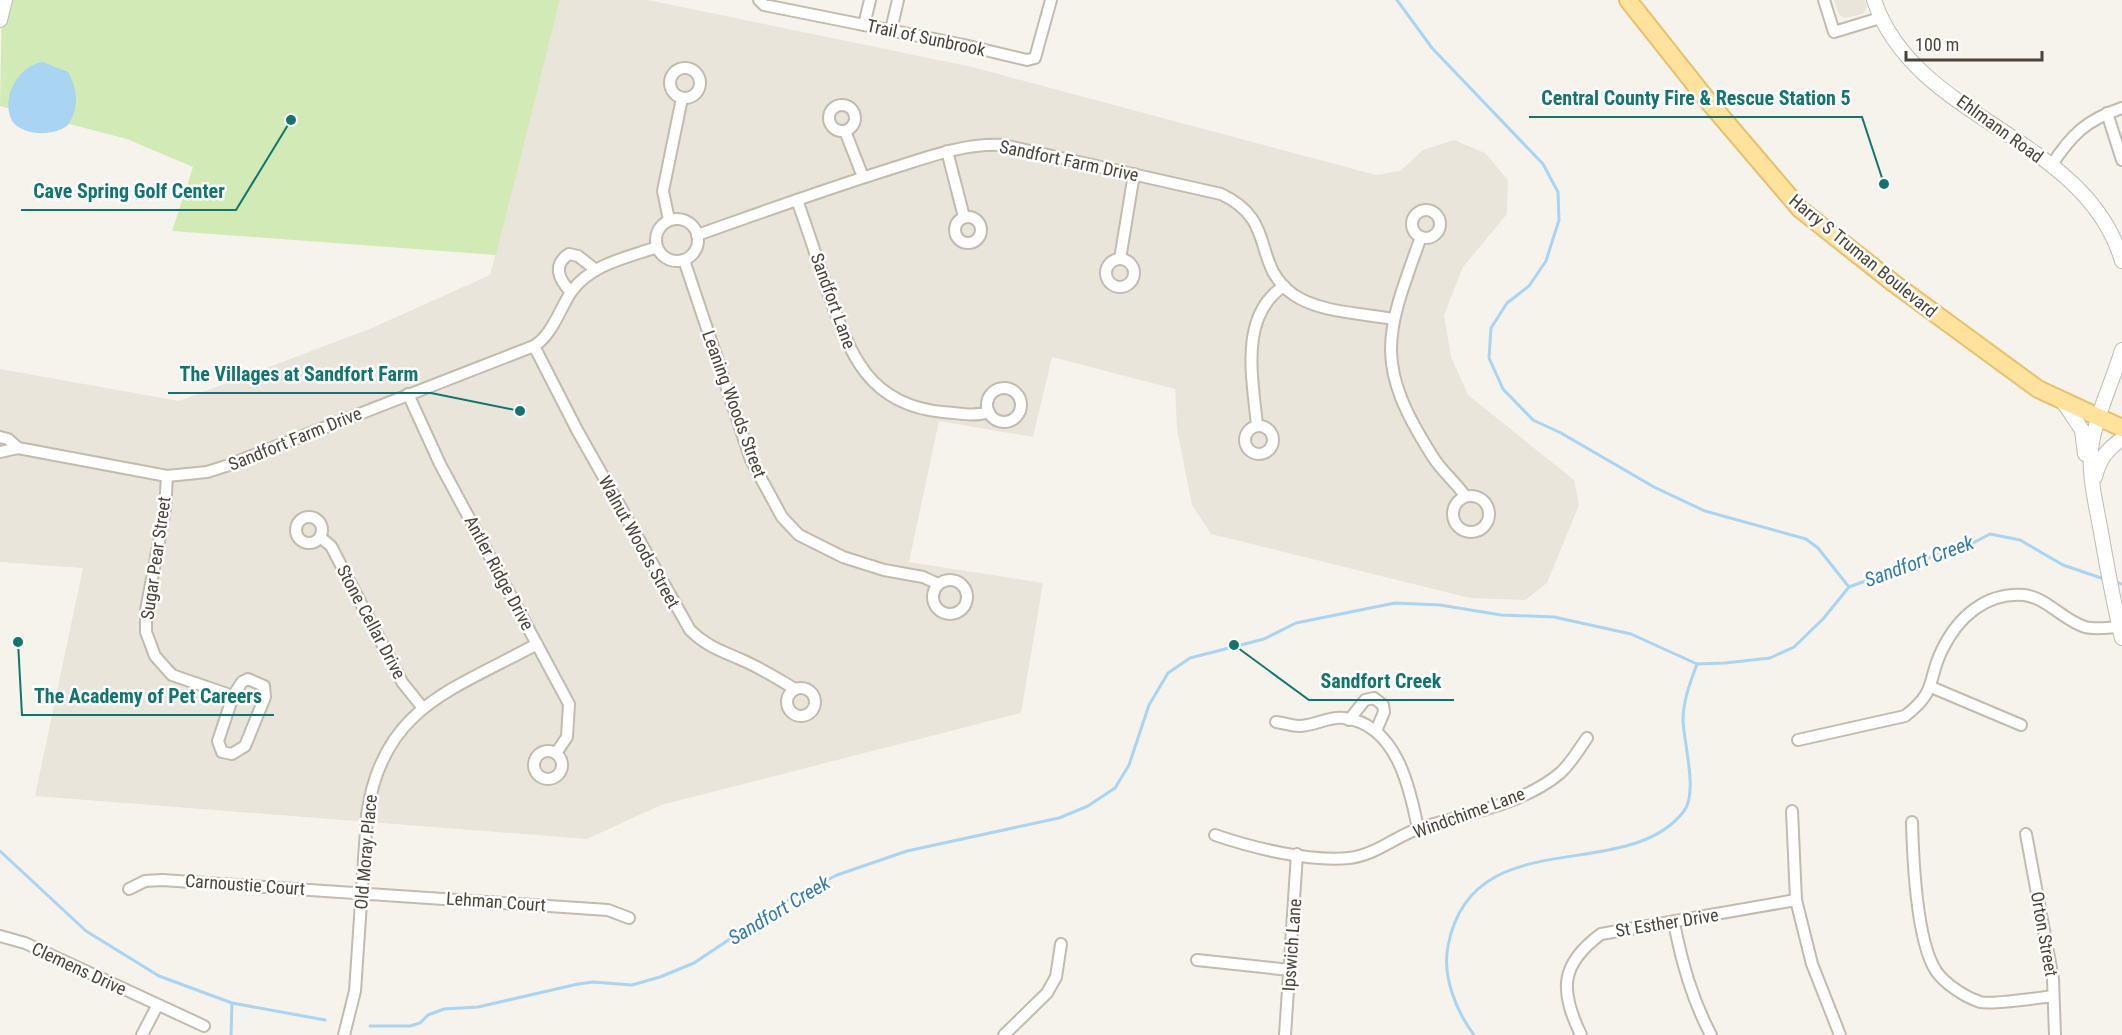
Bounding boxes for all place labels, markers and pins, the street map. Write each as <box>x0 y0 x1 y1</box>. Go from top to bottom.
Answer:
callout: Central County Fire & Rescue Station 5 <box>1529 79 1862 117</box>
callout: Cave Spring Golf Center <box>21 172 236 210</box>
callout: The Villages at Sandfort Farm <box>168 355 431 393</box>
callout: Sandfort Creek <box>1309 662 1454 700</box>
callout: The Academy of Pet Careers <box>22 677 274 715</box>

